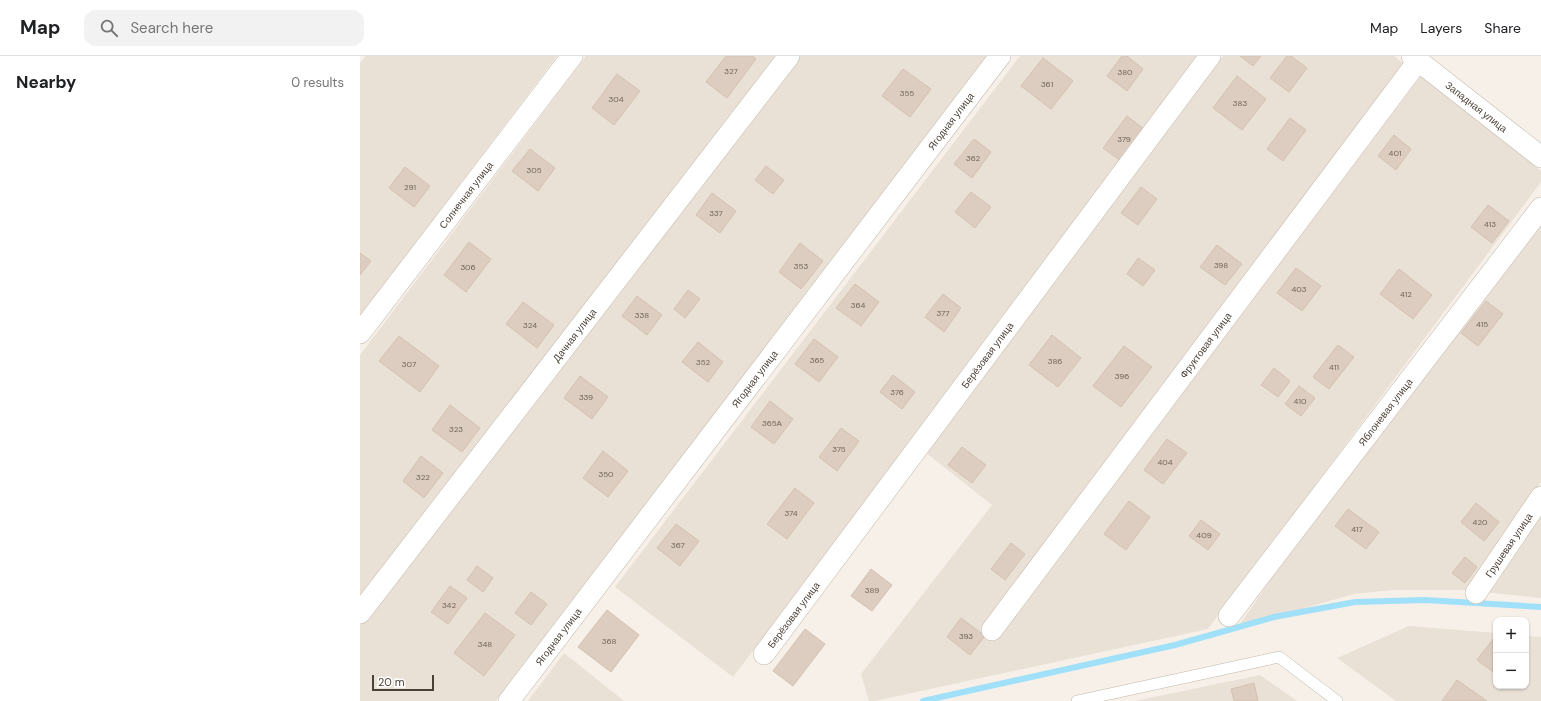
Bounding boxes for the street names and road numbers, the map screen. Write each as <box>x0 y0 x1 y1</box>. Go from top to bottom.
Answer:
street label: Западная улица <box>1443 79 1510 135</box>
street label: Ягодная улица <box>925 90 977 152</box>
street label: Солнечная улица <box>436 159 496 231</box>
street label: Дачная улица <box>550 306 600 365</box>
street label: Фруктовая улица <box>1177 309 1235 381</box>
street label: Берёзовая улица <box>958 319 1017 391</box>
street label: Ягодная улица <box>729 347 781 410</box>
street label: Яблоневая улица <box>1356 375 1416 448</box>
street label: Грушевая улица <box>1482 510 1536 580</box>
street label: Берёзовая улица <box>765 579 823 651</box>
street label: Ягодная улица <box>533 605 585 668</box>

